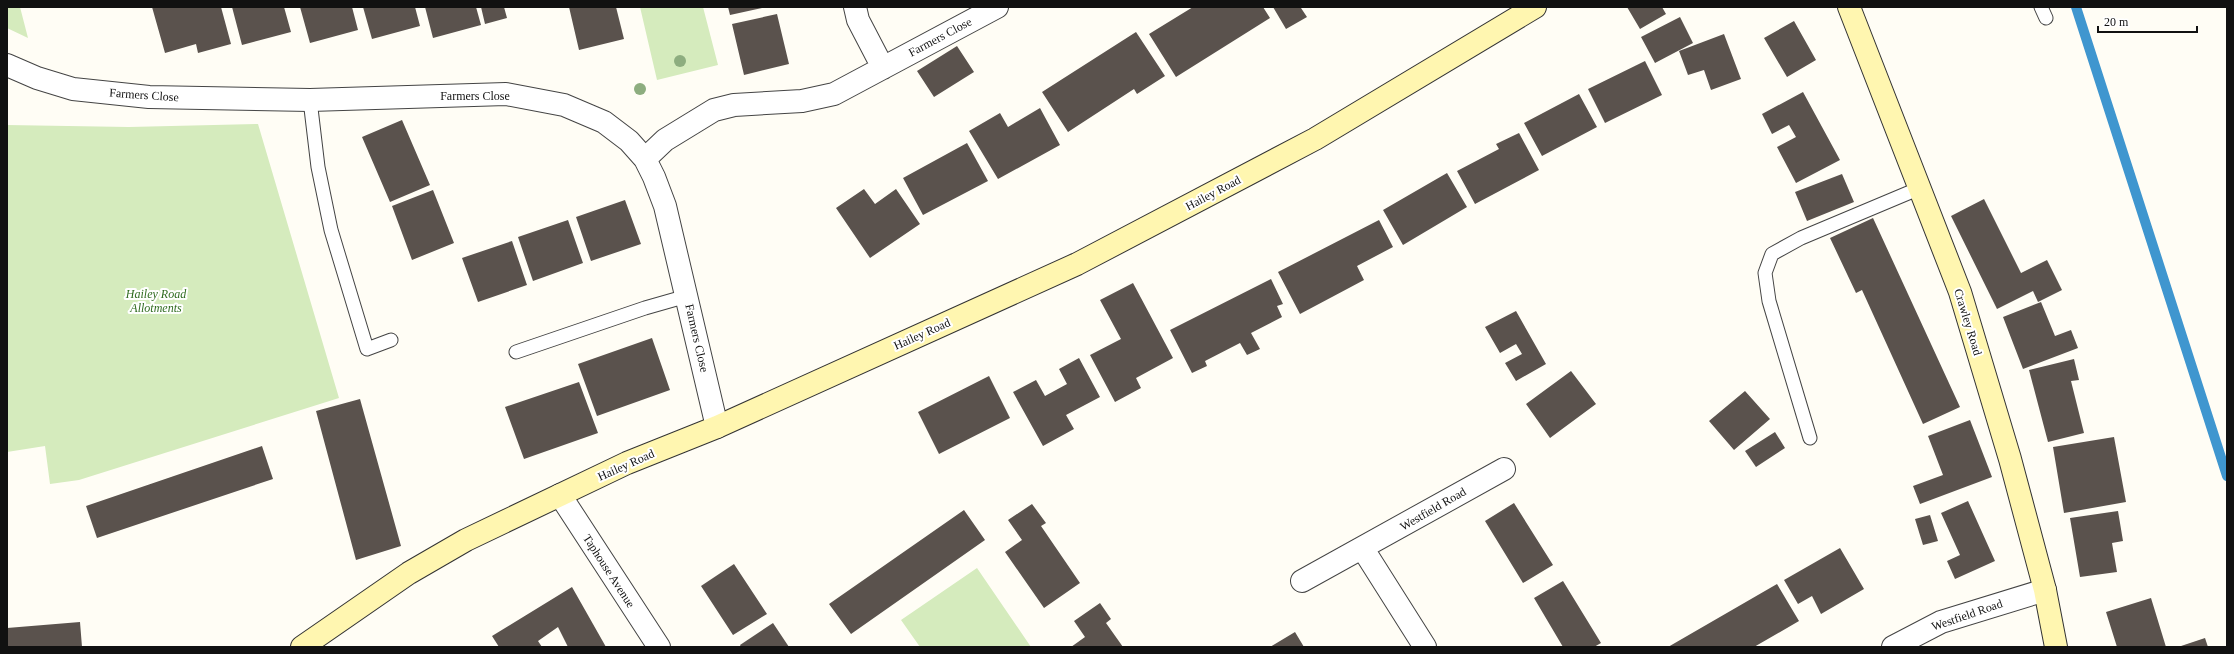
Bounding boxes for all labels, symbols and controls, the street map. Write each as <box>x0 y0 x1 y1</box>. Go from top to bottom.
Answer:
scale bar <box>2098 8 2197 34</box>
street label: Farmers Close <box>906 14 974 60</box>
text: 20 m <box>2104 15 2129 29</box>
street label: Farmers Close <box>109 86 179 104</box>
street label: Farmers Close <box>440 89 510 103</box>
street label: Hailey Road <box>1183 173 1243 213</box>
park label: Hailey Road Allotments <box>125 287 187 315</box>
street label: Crawley Road <box>1951 287 1985 357</box>
street label: Farmers Close <box>682 302 712 374</box>
street label: Hailey Road <box>892 315 952 353</box>
street label: Hailey Road <box>596 446 656 484</box>
street label: Westfield Road <box>1397 484 1469 534</box>
street label: Taphouse Avenue <box>580 532 638 610</box>
street label: Westfield Road <box>1930 596 2004 634</box>

